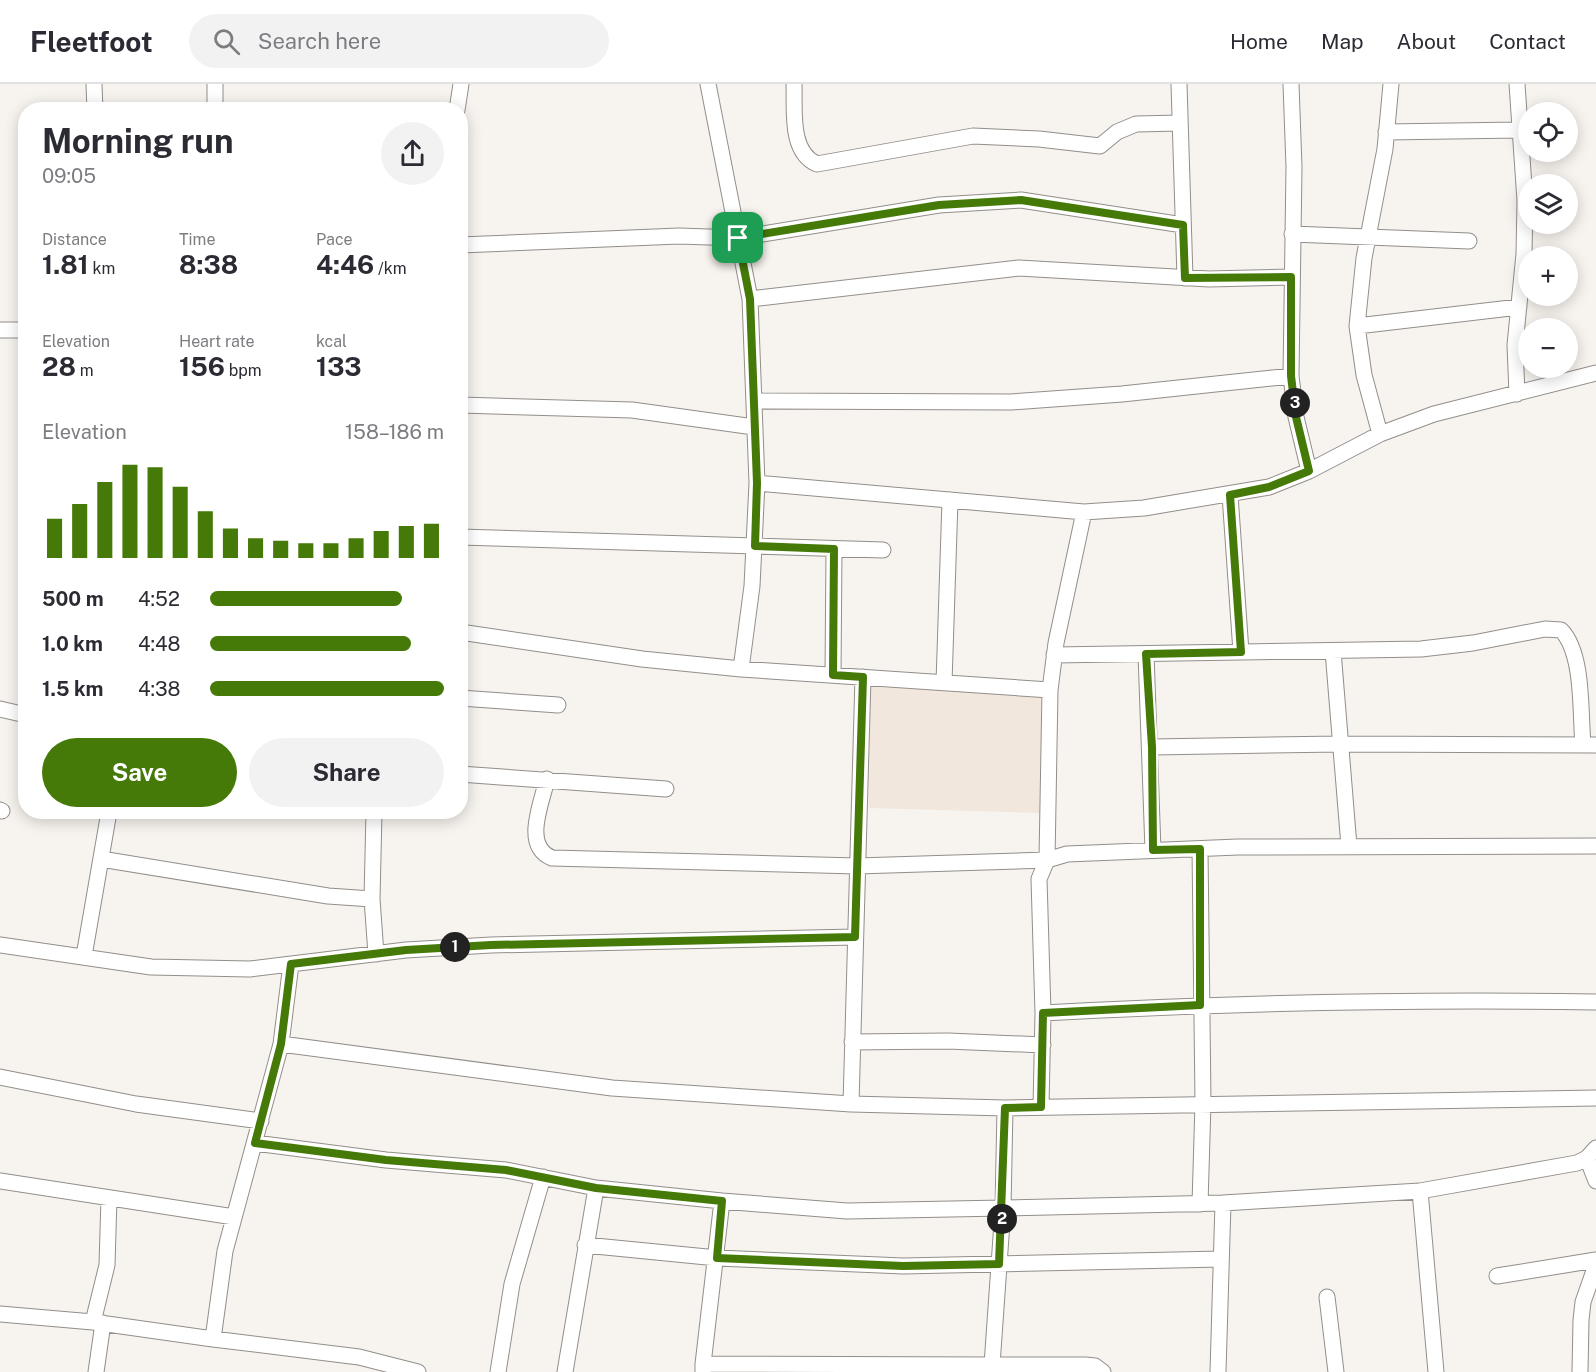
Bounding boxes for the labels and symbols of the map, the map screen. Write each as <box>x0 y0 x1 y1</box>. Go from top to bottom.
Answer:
pin <box>712 212 763 263</box>
pin: 3 <box>1280 388 1310 418</box>
pin: 1 <box>440 932 470 962</box>
pin: 2 <box>987 1204 1017 1234</box>

